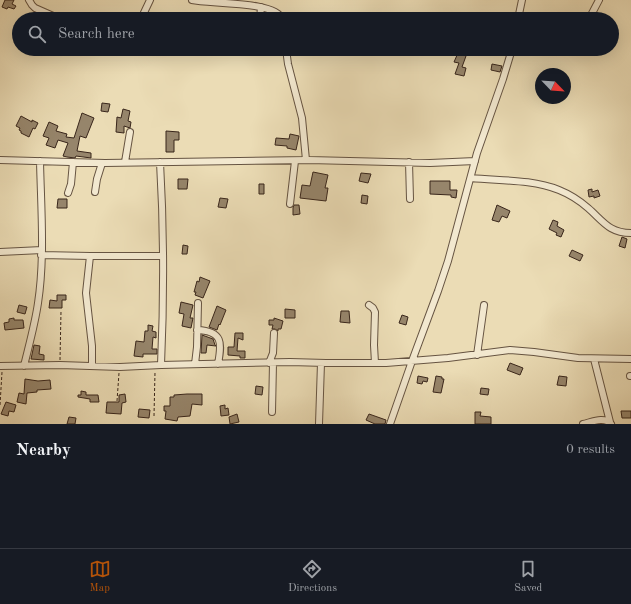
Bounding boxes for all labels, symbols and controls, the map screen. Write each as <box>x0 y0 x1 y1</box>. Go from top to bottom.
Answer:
search box <box>12 12 619 56</box>
icon: search <box>26 23 48 45</box>
text: Search here <box>58 27 135 42</box>
north arrow <box>535 68 571 104</box>
text: Nearby <box>16 442 71 459</box>
text: 0 results <box>566 443 615 456</box>
tab: Map <box>89 558 111 596</box>
tab: Directions <box>288 558 337 596</box>
tab: Saved <box>514 558 542 596</box>

